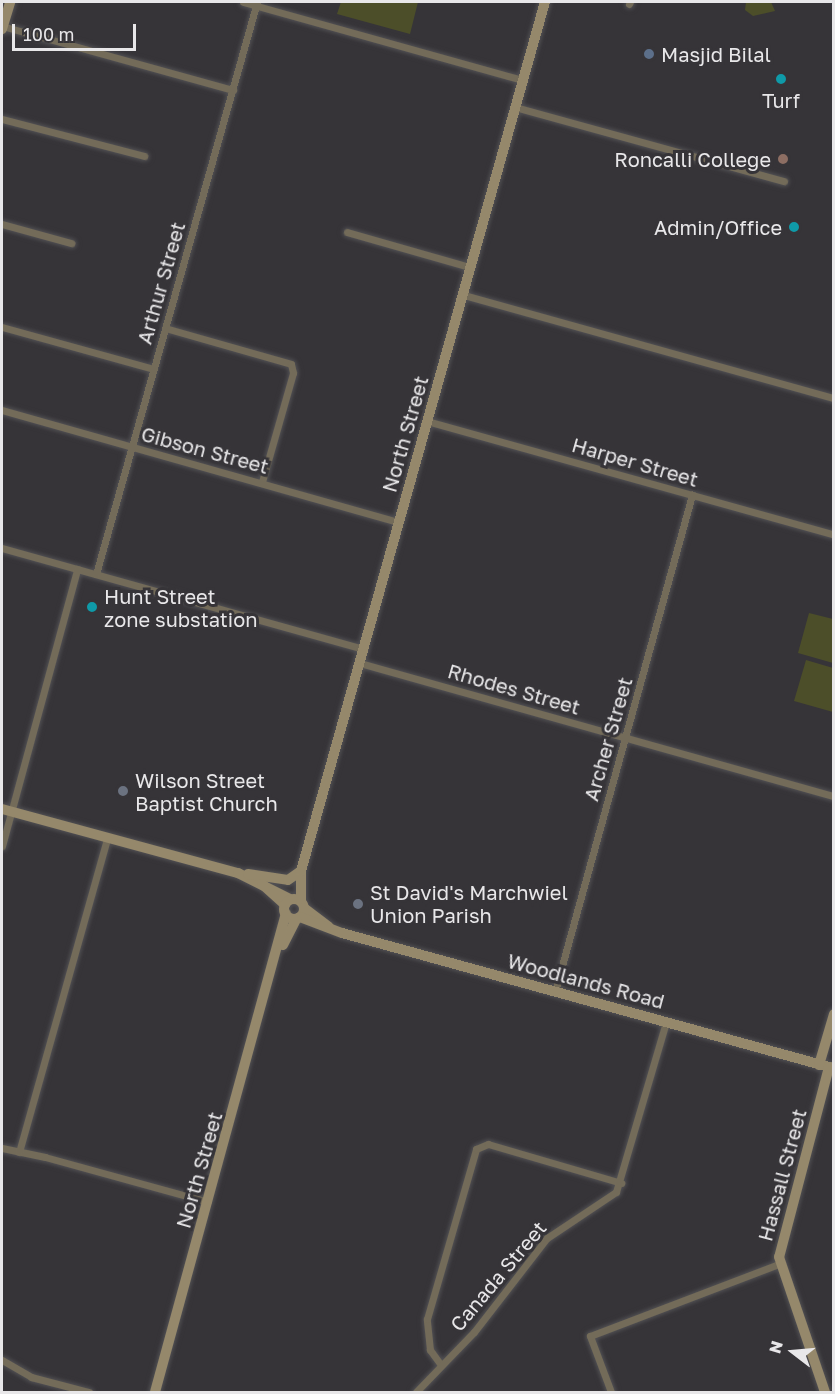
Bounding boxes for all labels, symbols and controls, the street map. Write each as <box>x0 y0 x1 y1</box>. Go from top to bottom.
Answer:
scale bar <box>15 12 140 50</box>
text: 100 m <box>23 23 74 45</box>
place label: Masjid Bilal <box>661 42 771 66</box>
marker: Masjid Bilal <box>642 47 656 61</box>
marker: Turf <box>774 72 788 86</box>
place label: Turf <box>762 88 800 112</box>
place label: Roncalli College <box>614 147 771 171</box>
marker: Roncalli College <box>776 152 790 166</box>
place label: Admin/Office <box>654 215 782 239</box>
street label: Arthur Street <box>132 219 190 347</box>
marker: Admin/Office <box>787 220 801 234</box>
street label: North Street <box>377 373 433 495</box>
street label: Gibson Street <box>139 421 271 479</box>
street label: Harper Street <box>569 433 701 491</box>
place label: Hunt Street zone substation <box>104 584 257 631</box>
marker: Hunt Street zone substation <box>85 600 99 614</box>
street label: Rhodes Street <box>445 659 583 719</box>
street label: Archer Street <box>579 674 637 804</box>
place label: Wilson Street Baptist Church <box>135 768 278 815</box>
marker: Wilson Street Baptist Church <box>116 784 130 798</box>
place label: St David's Marchwiel Union Parish <box>370 880 568 927</box>
marker: St David's Marchwiel Union Parish <box>351 897 365 911</box>
street label: Woodlands Road <box>505 948 667 1014</box>
street label: Hassall Street <box>753 1106 811 1244</box>
street label: North Street <box>171 1109 227 1231</box>
street label: Canada Street <box>445 1216 551 1336</box>
north arrow <box>763 1322 823 1382</box>
text: N <box>764 1338 787 1356</box>

